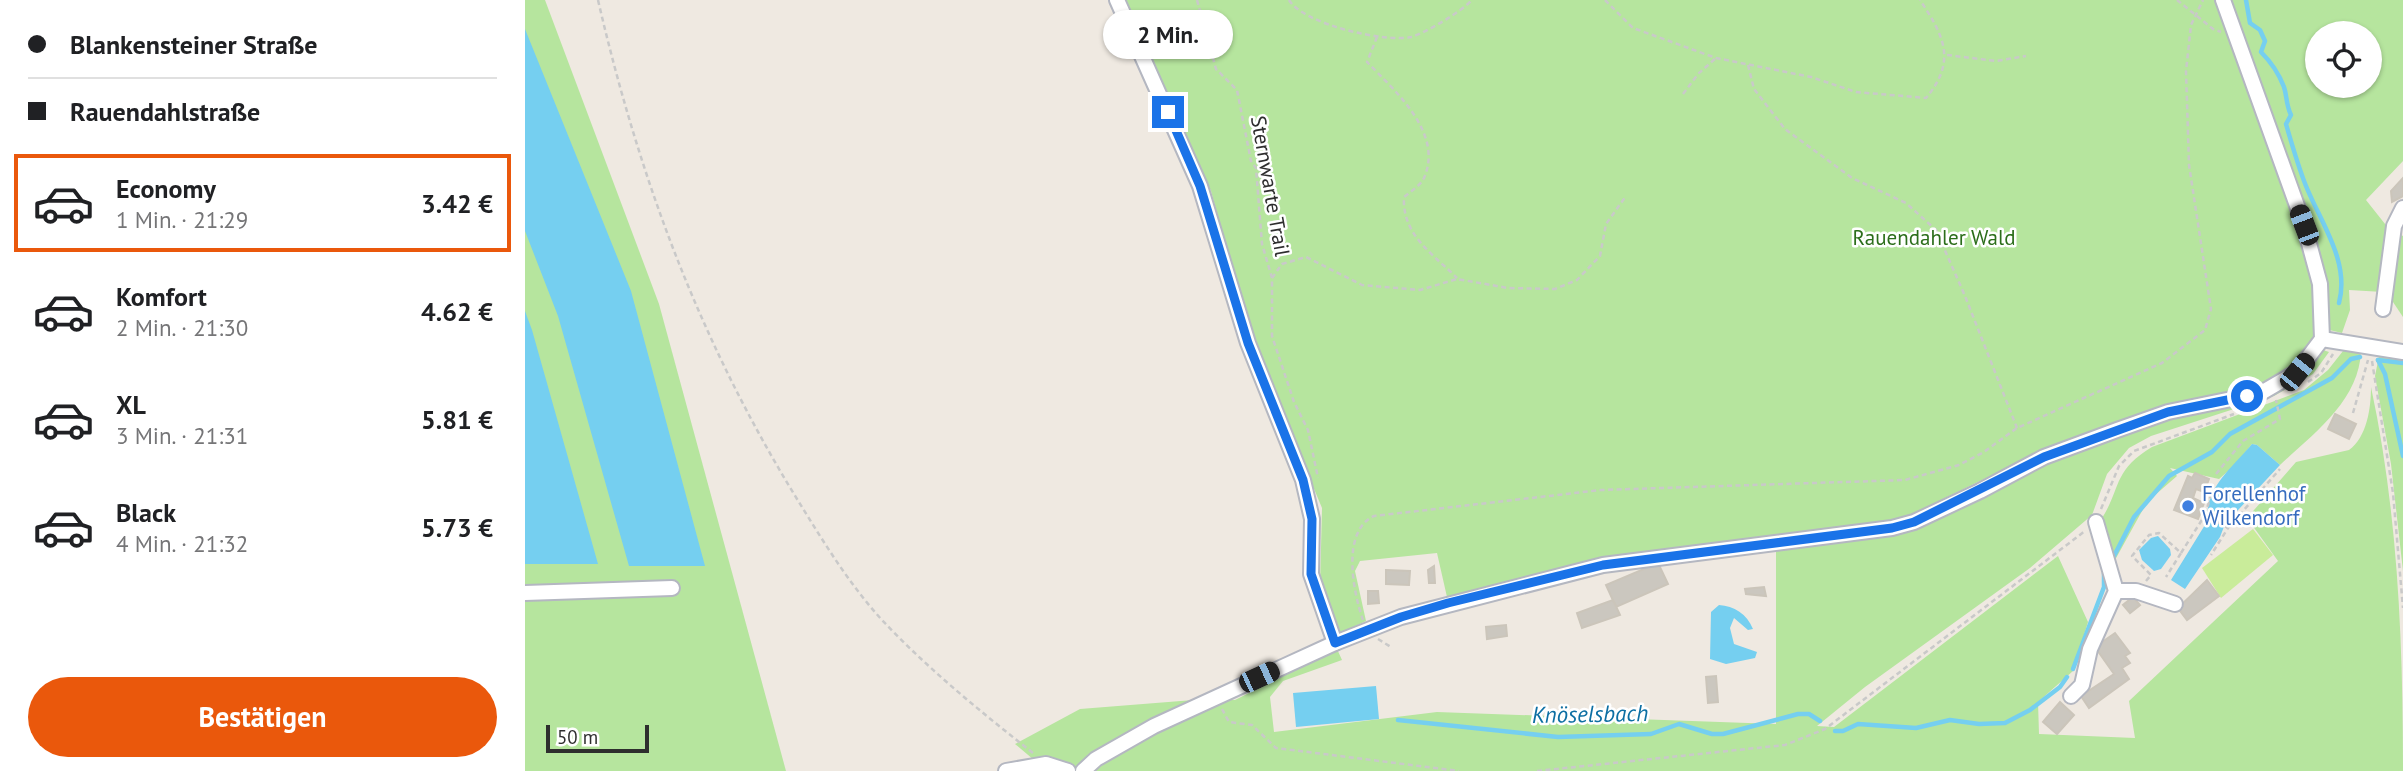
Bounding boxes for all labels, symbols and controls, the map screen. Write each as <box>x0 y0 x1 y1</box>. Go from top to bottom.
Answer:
callout: 2 Min. <box>1103 10 1233 60</box>
text: 2 Min. <box>1137 20 1199 49</box>
map controls <box>2305 21 2382 98</box>
button: locate <box>2305 21 2382 98</box>
text: Blankensteiner Straße <box>70 28 318 61</box>
text: Rauendahlstraße <box>70 95 260 128</box>
route end <box>1152 96 1184 128</box>
street label: Sternwarte Trail <box>1245 114 1296 258</box>
icon: car <box>32 172 95 235</box>
text: Economy <box>116 172 216 205</box>
text: 3.42 € <box>421 187 493 220</box>
car <box>2287 202 2322 248</box>
text: 1 Min. · 21:29 <box>116 205 248 234</box>
park label: Rauendahler Wald <box>1853 224 2015 251</box>
icon: car <box>32 280 95 343</box>
text: Komfort <box>116 280 207 313</box>
text: 4.62 € <box>421 295 493 328</box>
text: 2 Min. · 21:30 <box>116 313 248 342</box>
car <box>2276 349 2319 395</box>
route start <box>2231 380 2263 412</box>
icon: car <box>32 388 95 451</box>
text: XL <box>116 388 146 421</box>
text: 5.81 € <box>421 403 493 436</box>
text: 3 Min. · 21:31 <box>116 421 248 450</box>
place label: Forellenhof Wilkendorf <box>2202 480 2307 531</box>
icon: car <box>32 496 95 559</box>
text: Black <box>116 496 176 529</box>
marker: Forellenhof Wilkendorf <box>2180 498 2196 514</box>
text: 5.73 € <box>421 511 493 544</box>
text: 4 Min. · 21:32 <box>116 529 248 558</box>
car <box>1236 659 1283 695</box>
button: Bestätigen <box>28 677 497 757</box>
water label: Knöselsbach <box>1532 698 1648 729</box>
scale bar <box>546 722 649 754</box>
text: 50 m <box>557 725 598 749</box>

